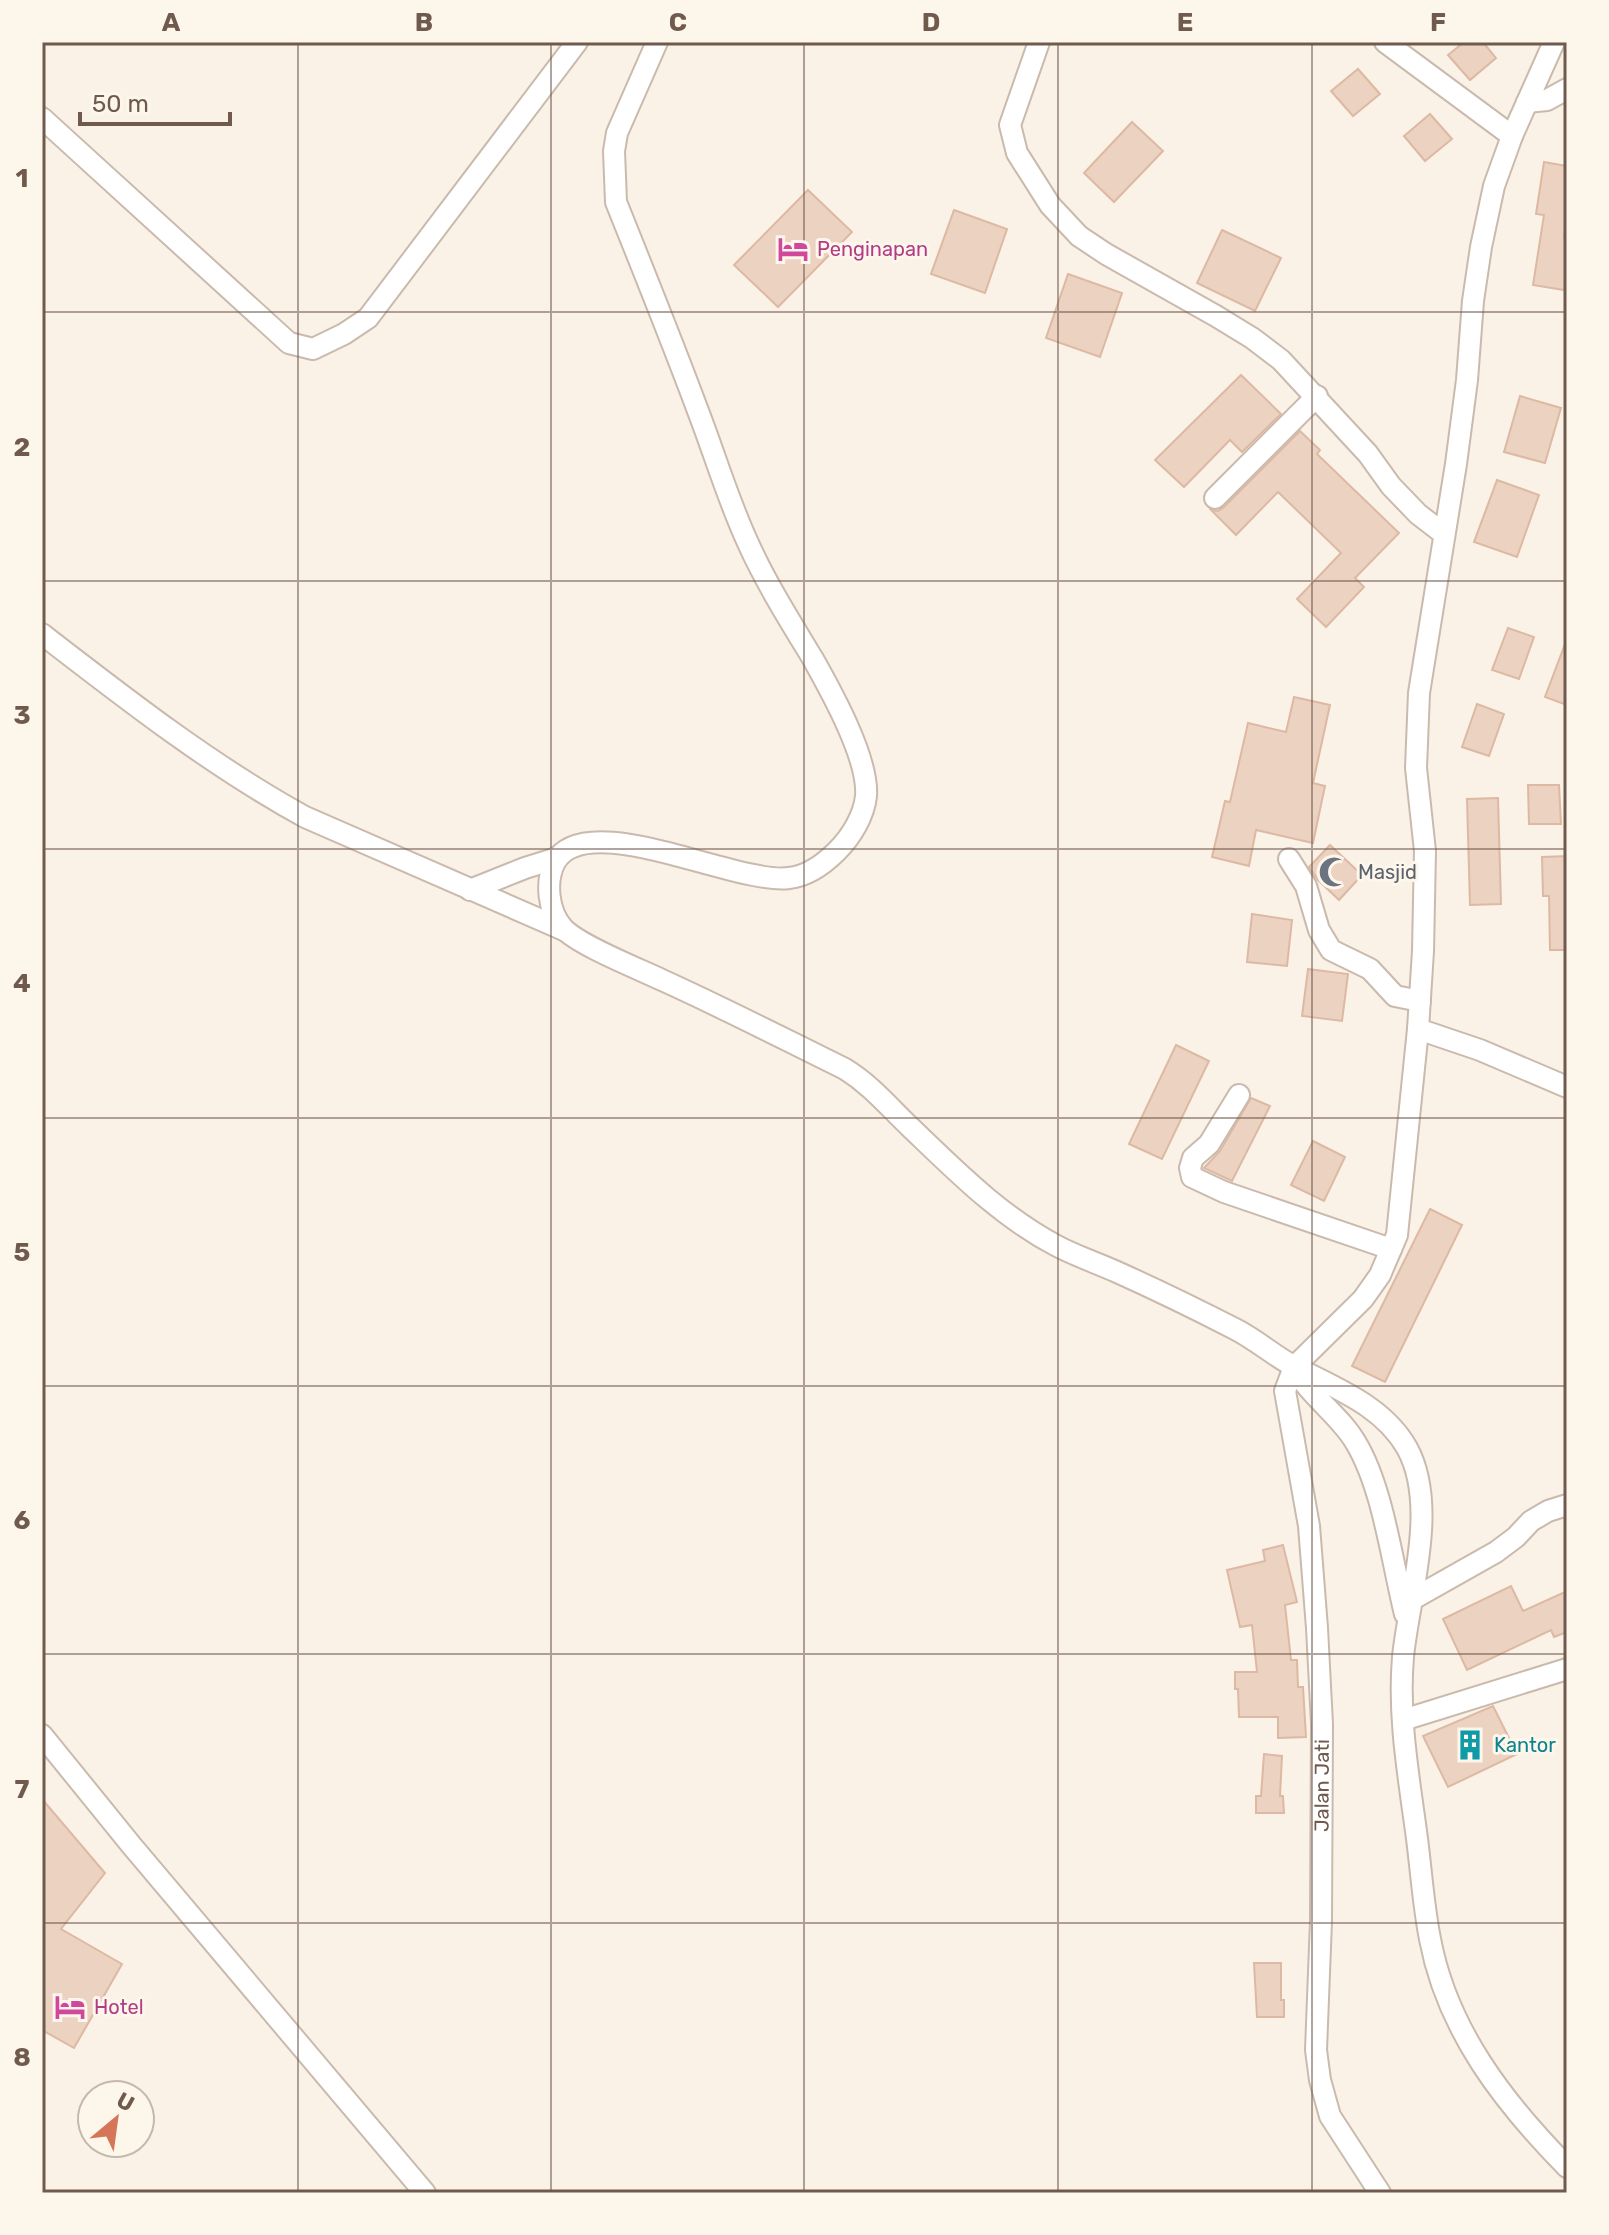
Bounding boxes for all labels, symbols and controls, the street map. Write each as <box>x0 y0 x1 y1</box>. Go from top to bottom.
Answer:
text: A <box>162 7 181 38</box>
text: B <box>415 7 433 38</box>
text: C <box>669 7 687 38</box>
text: D <box>922 7 940 38</box>
text: E <box>1177 7 1193 38</box>
text: F <box>1430 7 1446 38</box>
scale bar <box>80 76 230 126</box>
text: 50 m <box>92 90 149 118</box>
text: 1 <box>16 163 28 194</box>
hotel icon: Penginapan <box>776 232 810 266</box>
place label: Penginapan <box>817 237 928 261</box>
text: 2 <box>14 432 30 463</box>
text: 3 <box>13 700 31 731</box>
mosque icon: Masjid <box>1317 855 1351 889</box>
place label: Masjid <box>1358 860 1417 884</box>
text: 4 <box>13 968 31 999</box>
text: 5 <box>14 1237 30 1268</box>
text: 6 <box>14 1505 31 1536</box>
building icon: Kantor <box>1453 1728 1487 1762</box>
place label: Kantor <box>1494 1733 1556 1757</box>
street label: Jalan Jati <box>1309 1739 1334 1832</box>
text: 7 <box>15 1774 30 1805</box>
hotel icon: Hotel <box>53 1990 87 2024</box>
place label: Hotel <box>94 1995 144 2019</box>
text: 8 <box>13 2042 31 2073</box>
north arrow <box>76 2079 156 2159</box>
text: U <box>112 2086 139 2118</box>

